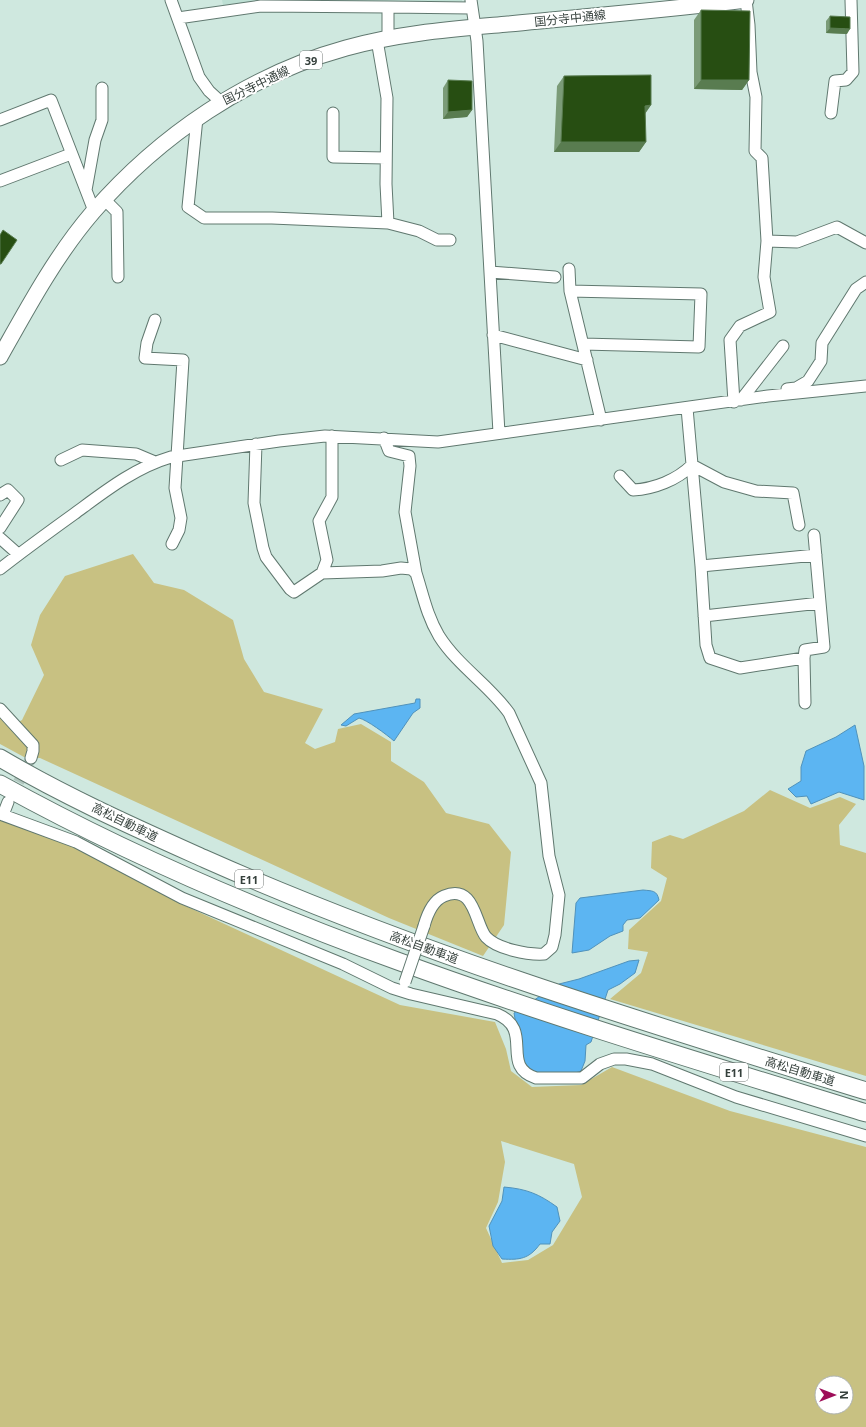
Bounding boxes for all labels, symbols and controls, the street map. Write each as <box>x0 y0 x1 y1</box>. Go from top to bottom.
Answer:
street label: 国分寺中通線 <box>533 6 607 30</box>
road number: 39 <box>300 51 322 69</box>
street label: 国分寺中通線 <box>220 62 292 108</box>
street label: 高松自動車道 <box>89 799 161 845</box>
road number: E11 <box>235 870 263 888</box>
street label: 高松自動車道 <box>387 927 461 967</box>
street label: 高松自動車道 <box>763 1052 837 1090</box>
road number: E11 <box>720 1063 748 1081</box>
north arrow <box>814 1375 854 1415</box>
text: N <box>837 1391 852 1399</box>

